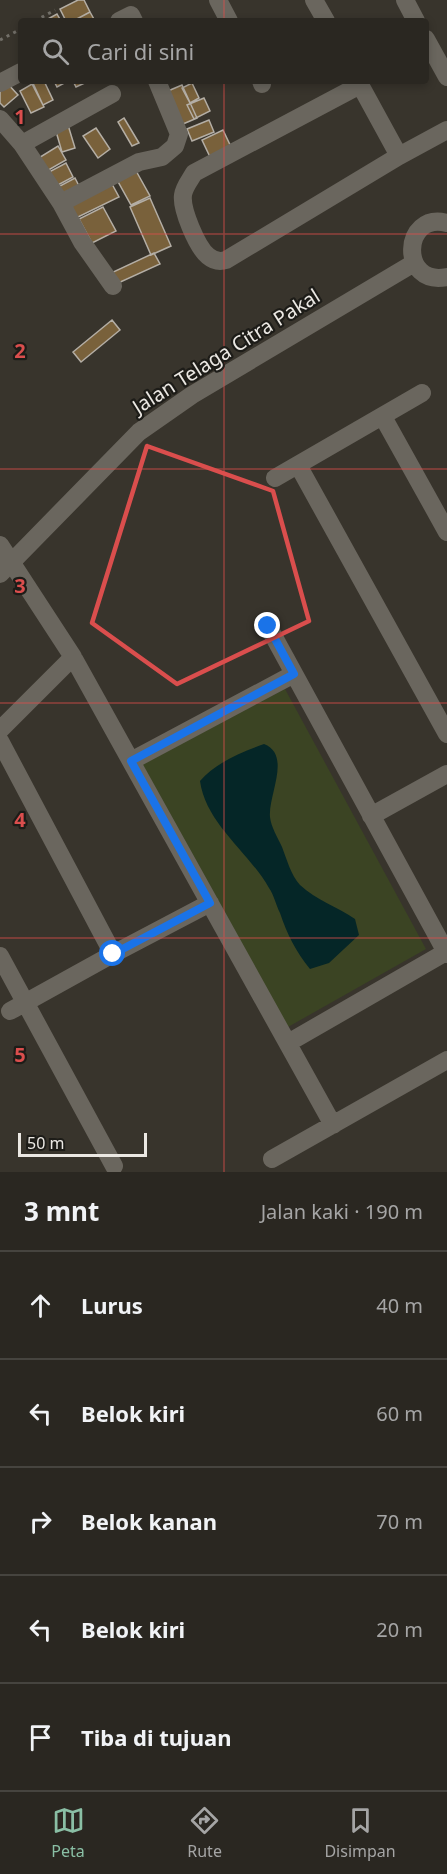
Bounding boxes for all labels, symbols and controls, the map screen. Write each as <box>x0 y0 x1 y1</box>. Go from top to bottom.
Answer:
search box <box>18 18 429 84</box>
icon: search <box>39 35 72 68</box>
text: Cari di sini <box>87 36 194 66</box>
text: 1 <box>14 103 26 130</box>
street label: Jalan Telaga Citra Pakal <box>125 282 325 421</box>
text: 2 <box>14 337 26 364</box>
text: 3 <box>14 572 26 599</box>
route end <box>254 612 280 638</box>
text: 4 <box>14 806 26 833</box>
route start <box>99 940 125 966</box>
text: 5 <box>14 1041 26 1068</box>
scale bar <box>18 1130 147 1158</box>
text: 50 m <box>27 1132 64 1154</box>
text: 3 mnt <box>24 1193 99 1229</box>
text: Jalan kaki · 190 m <box>261 1198 423 1225</box>
icon: ahead <box>24 1289 57 1322</box>
text: Lurus <box>81 1290 143 1320</box>
text: 40 m <box>376 1292 423 1319</box>
icon: left <box>24 1397 57 1430</box>
text: Belok kiri <box>81 1398 185 1428</box>
text: 60 m <box>376 1400 423 1427</box>
icon: right <box>24 1505 57 1538</box>
text: Belok kanan <box>81 1506 217 1536</box>
text: 70 m <box>376 1508 423 1535</box>
icon: left <box>24 1613 57 1646</box>
text: Belok kiri <box>81 1614 185 1644</box>
text: 20 m <box>376 1616 423 1643</box>
icon: arrive <box>24 1721 57 1754</box>
text: Tiba di tujuan <box>81 1722 231 1752</box>
tab: Peta <box>51 1804 85 1862</box>
tab: Rute <box>187 1804 222 1862</box>
tab: Disimpan <box>324 1804 396 1862</box>

